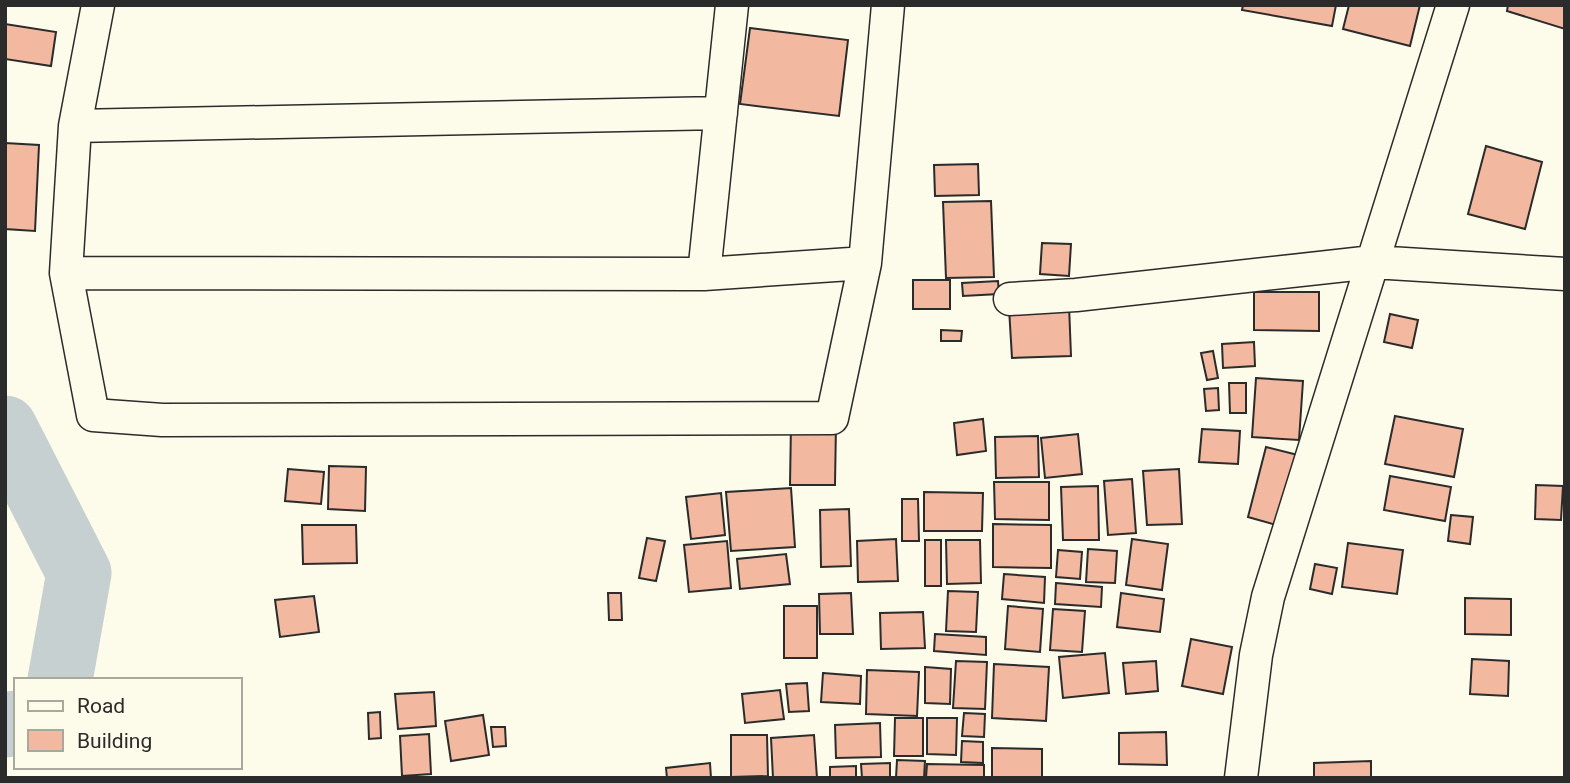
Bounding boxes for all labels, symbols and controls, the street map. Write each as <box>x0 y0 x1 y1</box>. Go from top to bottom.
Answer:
legend <box>14 678 242 769</box>
text: Road <box>77 694 125 718</box>
text: Building <box>77 729 152 753</box>

